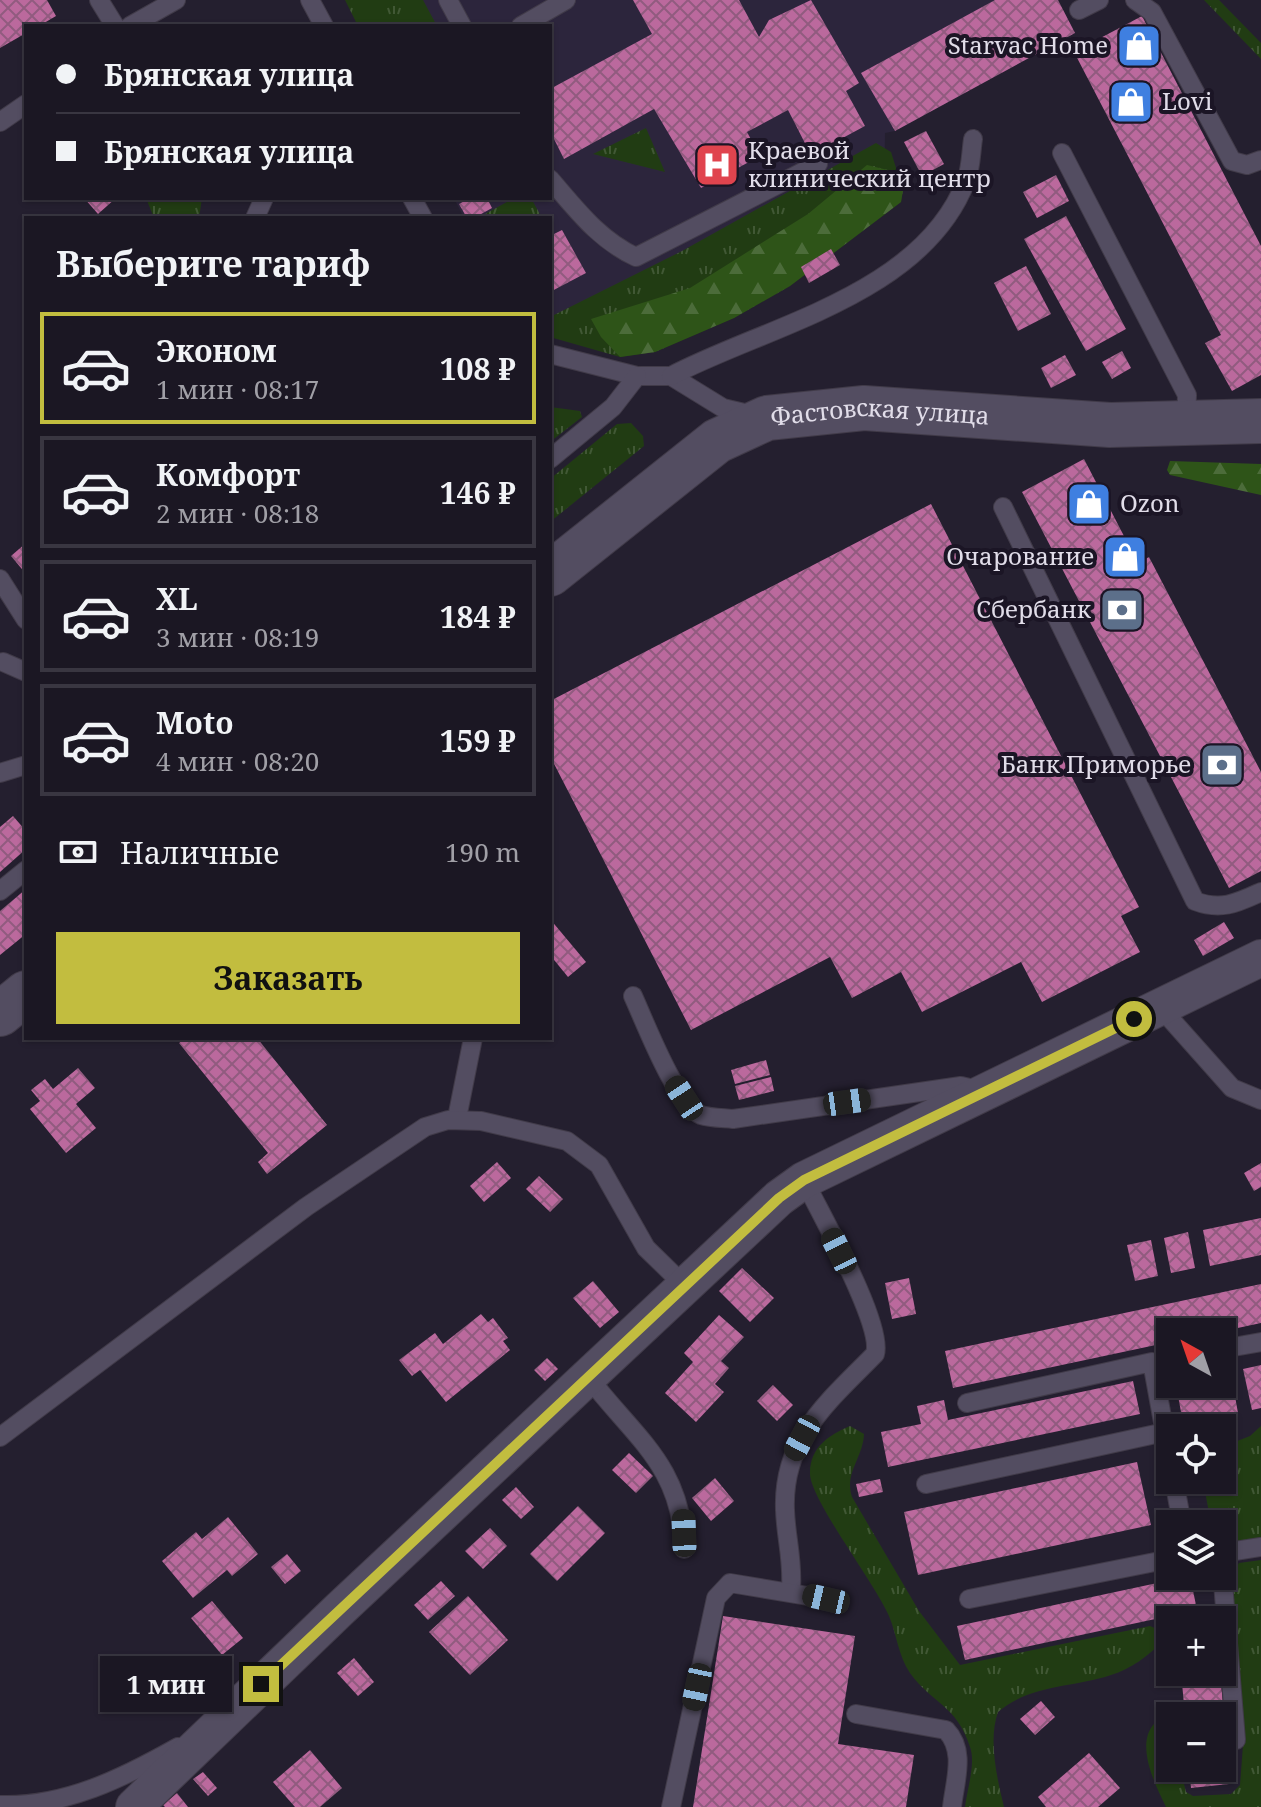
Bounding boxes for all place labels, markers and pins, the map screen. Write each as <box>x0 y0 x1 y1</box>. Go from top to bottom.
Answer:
shop icon: Starvac Home <box>1115 22 1163 70</box>
place label: Starvac Home <box>948 28 1108 61</box>
shop icon: Lovi <box>1107 78 1155 126</box>
place label: Lovi <box>1162 84 1213 117</box>
place label: Краевой клинический центр <box>748 133 991 194</box>
hospital icon: Краевой клинический центр <box>693 141 741 189</box>
shop icon: Ozon <box>1065 480 1113 528</box>
place label: Ozon <box>1120 486 1179 519</box>
shop icon: Очарование <box>1101 533 1149 581</box>
place label: Очарование <box>946 539 1094 572</box>
bank icon: Сбербанк <box>1098 586 1146 634</box>
place label: Сбербанк <box>976 592 1092 625</box>
bank icon: Банк Приморье <box>1198 741 1246 789</box>
place label: Банк Приморье <box>1001 747 1191 780</box>

